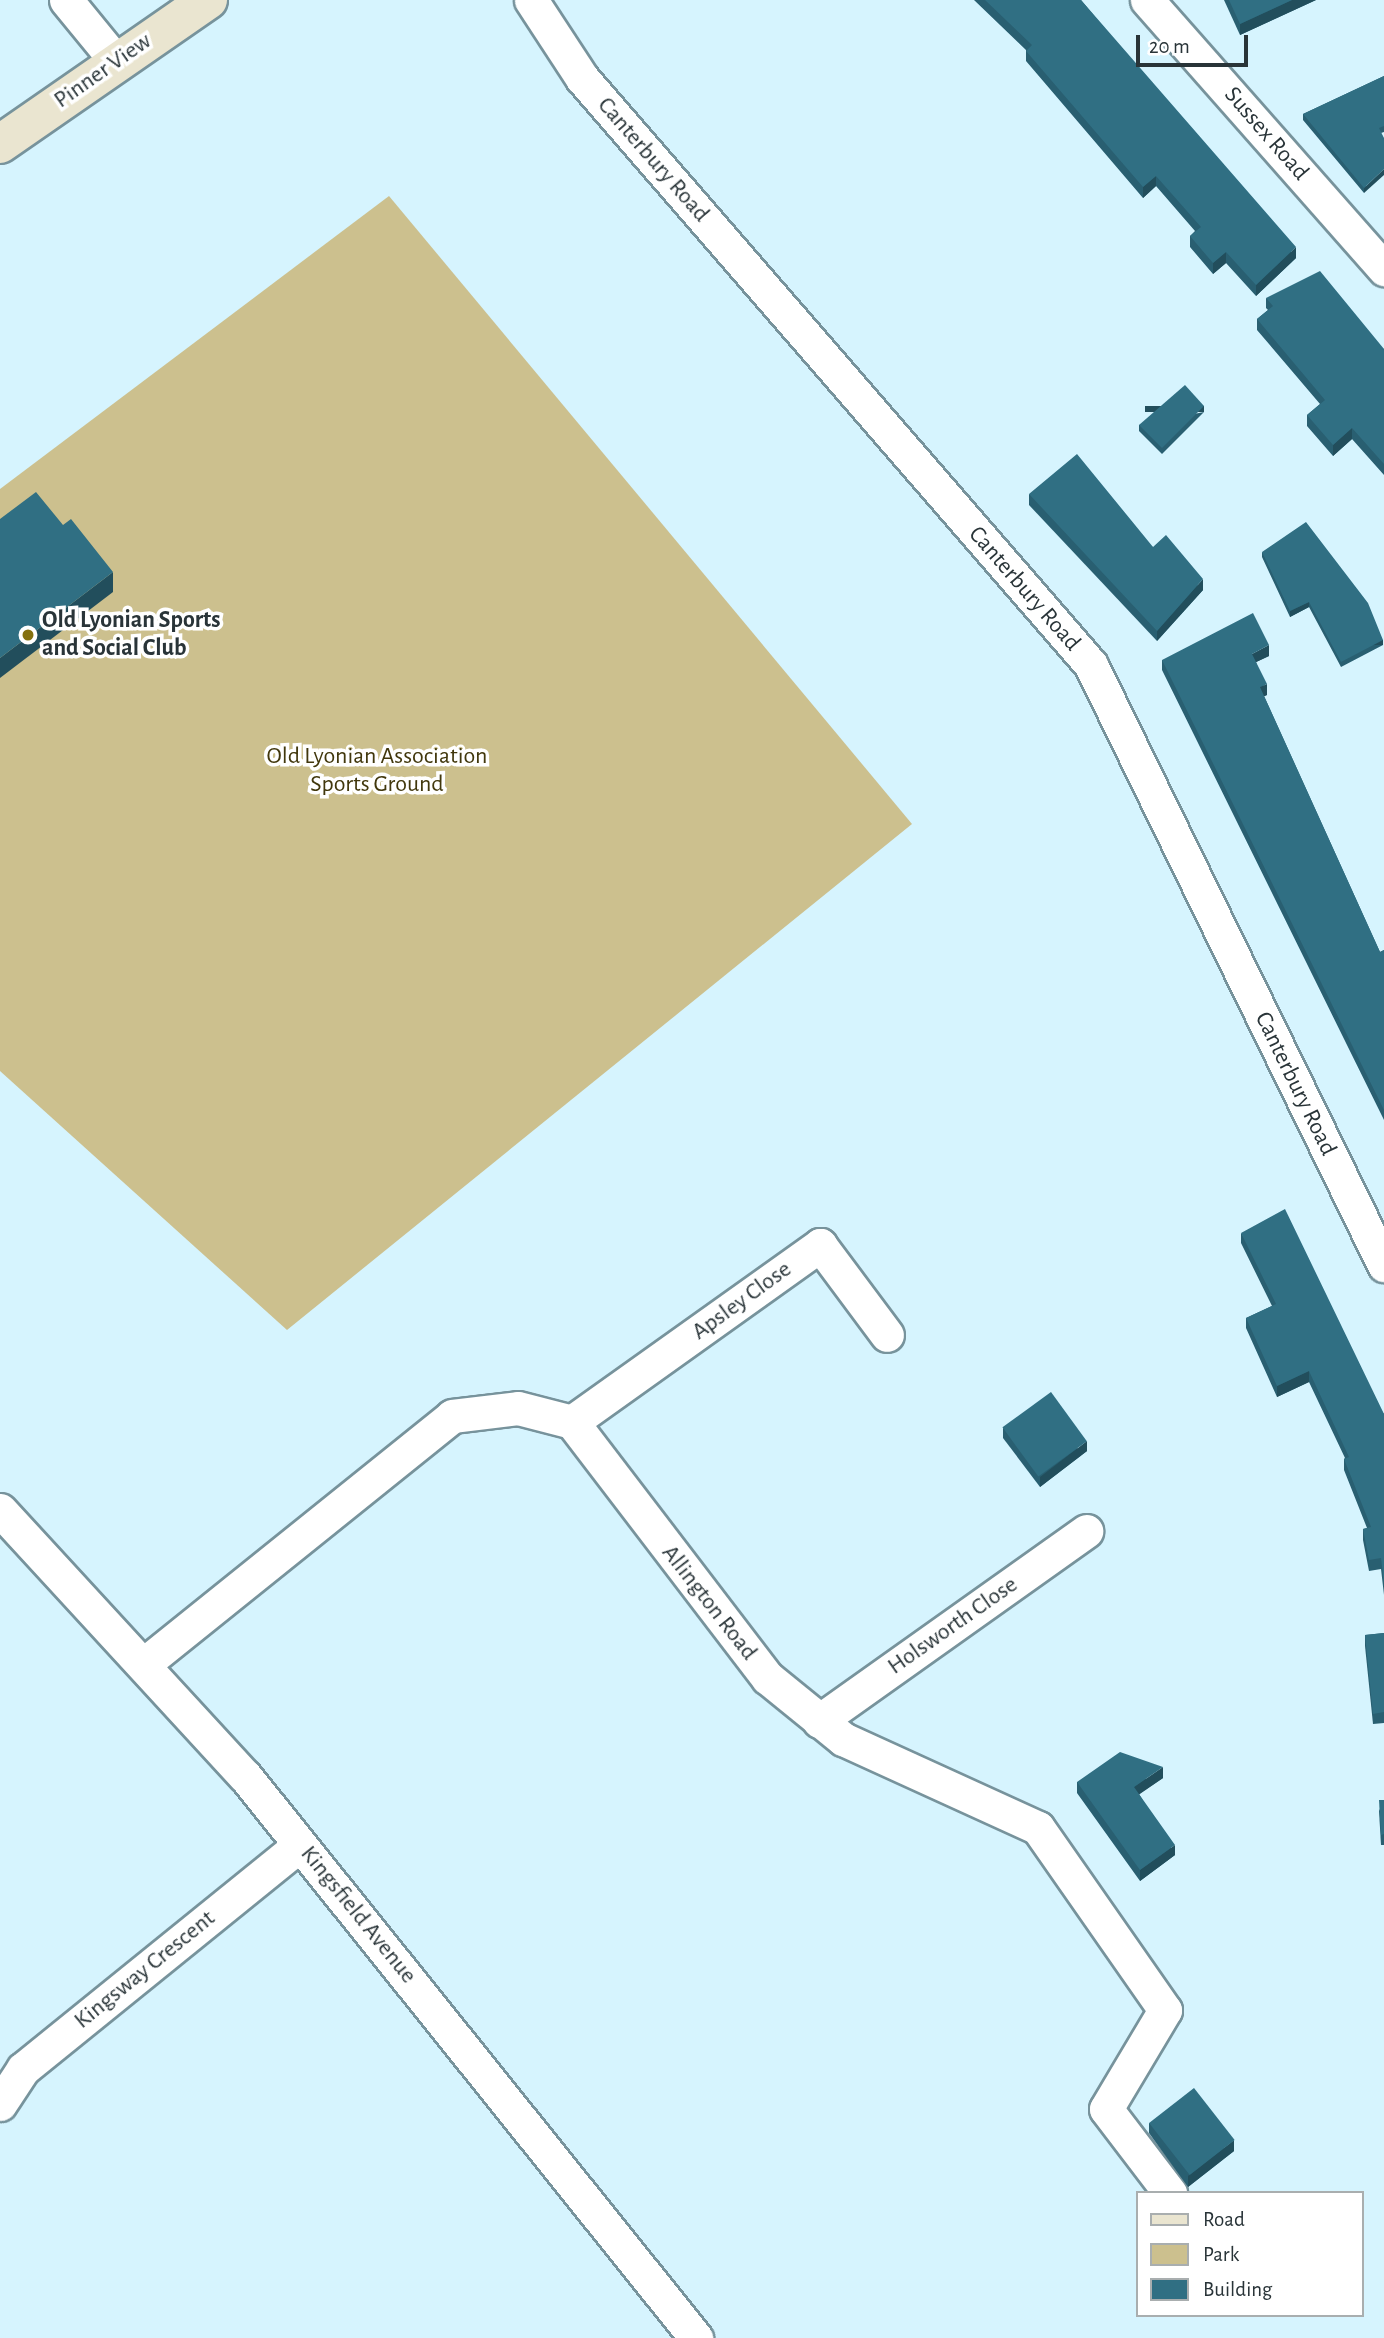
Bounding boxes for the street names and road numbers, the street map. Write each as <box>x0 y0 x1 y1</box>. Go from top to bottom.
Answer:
street label: Pinner View <box>49 27 157 115</box>
street label: Sussex Road <box>1218 81 1314 187</box>
street label: Canterbury Road <box>591 92 715 228</box>
street label: Canterbury Road <box>962 521 1086 657</box>
street label: Canterbury Road <box>1248 1007 1342 1161</box>
street label: Apsley Close <box>687 1255 797 1347</box>
street label: Allington Road <box>655 1540 763 1666</box>
street label: Holsworth Close <box>883 1571 1023 1681</box>
street label: Kingsfield Avenue <box>294 1840 422 1990</box>
street label: Kingsway Crescent <box>69 1904 221 2036</box>

